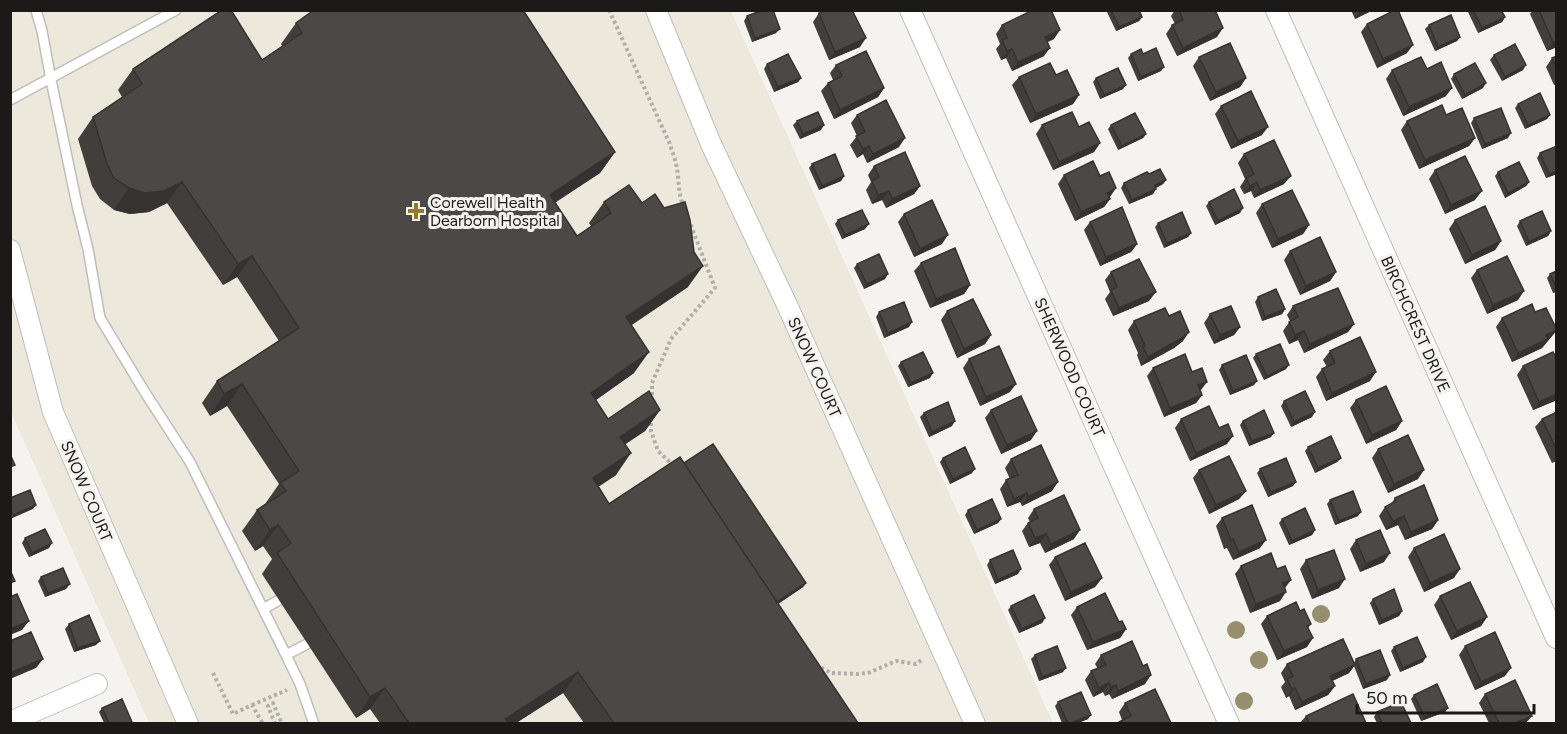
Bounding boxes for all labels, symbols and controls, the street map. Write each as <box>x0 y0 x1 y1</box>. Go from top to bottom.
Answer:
place label: Corewell Health Dearborn Hospital <box>430 193 560 230</box>
marker: Corewell Health Dearborn Hospital <box>407 202 425 220</box>
street label: BIRCHCREST DRIVE <box>1377 253 1454 395</box>
street label: SHERWOOD COURT <box>1030 295 1109 440</box>
street label: SNOW COURT <box>784 314 845 420</box>
street label: SNOW COURT <box>57 438 116 545</box>
scale bar <box>1357 677 1534 715</box>
text: 50 m <box>1366 687 1408 709</box>

